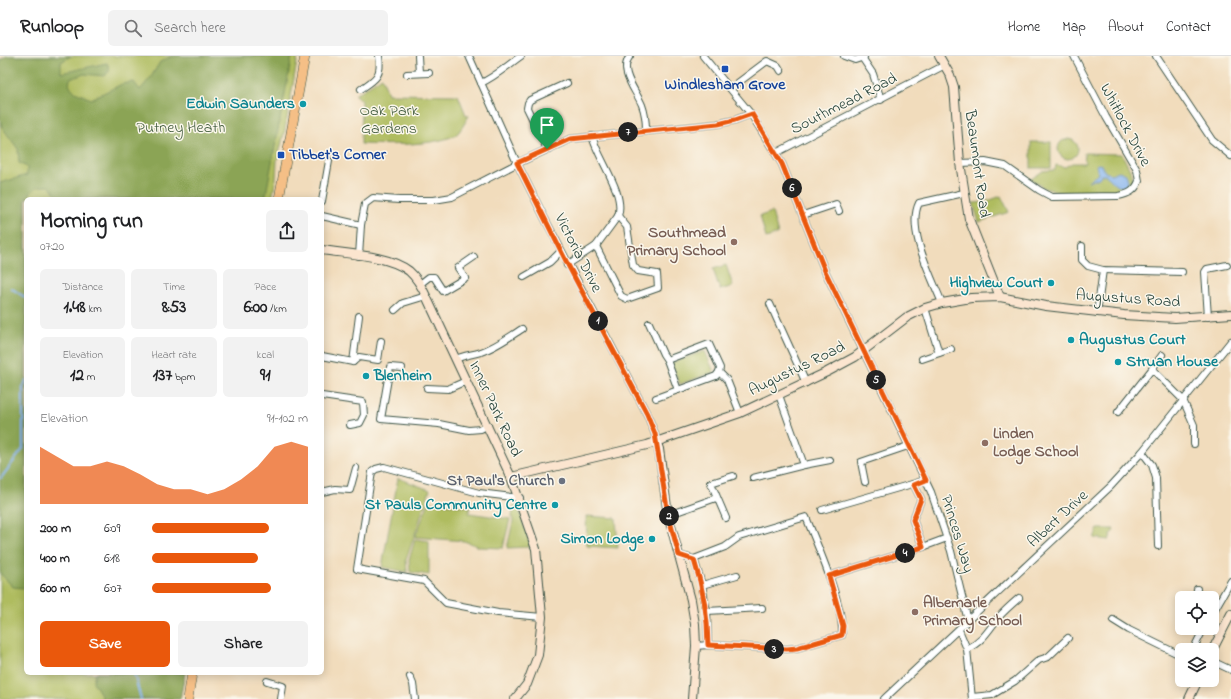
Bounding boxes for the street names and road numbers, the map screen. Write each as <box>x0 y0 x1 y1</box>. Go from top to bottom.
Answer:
street label: Southmead Road <box>787 67 901 141</box>
street label: Whitlock Drive <box>1093 79 1157 171</box>
street label: Beaumont Road <box>957 108 996 219</box>
street label: Victoria Drive <box>547 208 609 297</box>
street label: Augustus Road <box>1075 283 1181 315</box>
street label: Augustus Road <box>745 335 849 403</box>
street label: Inner Park Road <box>462 357 528 461</box>
street label: Albert Drive <box>1022 484 1095 554</box>
street label: Princes Way <box>934 492 980 576</box>

